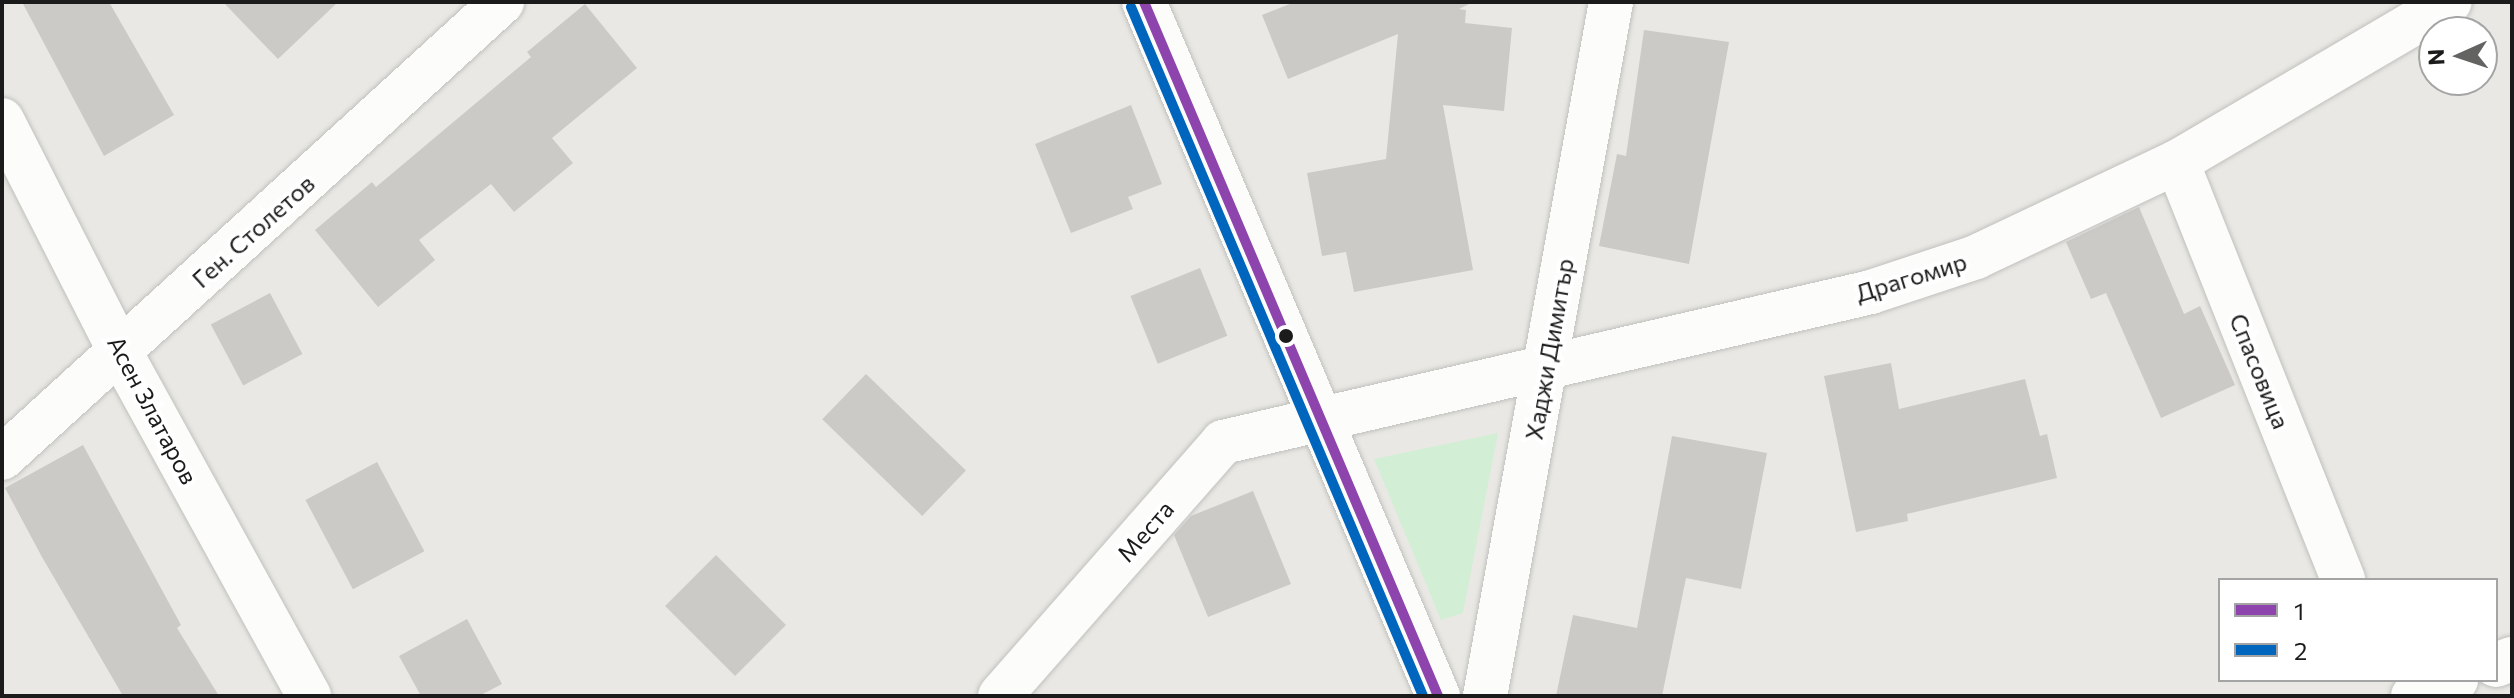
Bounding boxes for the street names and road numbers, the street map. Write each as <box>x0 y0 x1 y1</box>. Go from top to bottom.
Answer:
street label: Ген. Столетов <box>186 169 320 293</box>
street label: Драгомир <box>1852 246 1970 308</box>
street label: Хаджи Димитър <box>1519 256 1579 442</box>
street label: Спасовица <box>2224 309 2296 433</box>
street label: Асен Златаров <box>102 331 204 489</box>
street label: Места <box>1111 495 1179 567</box>

